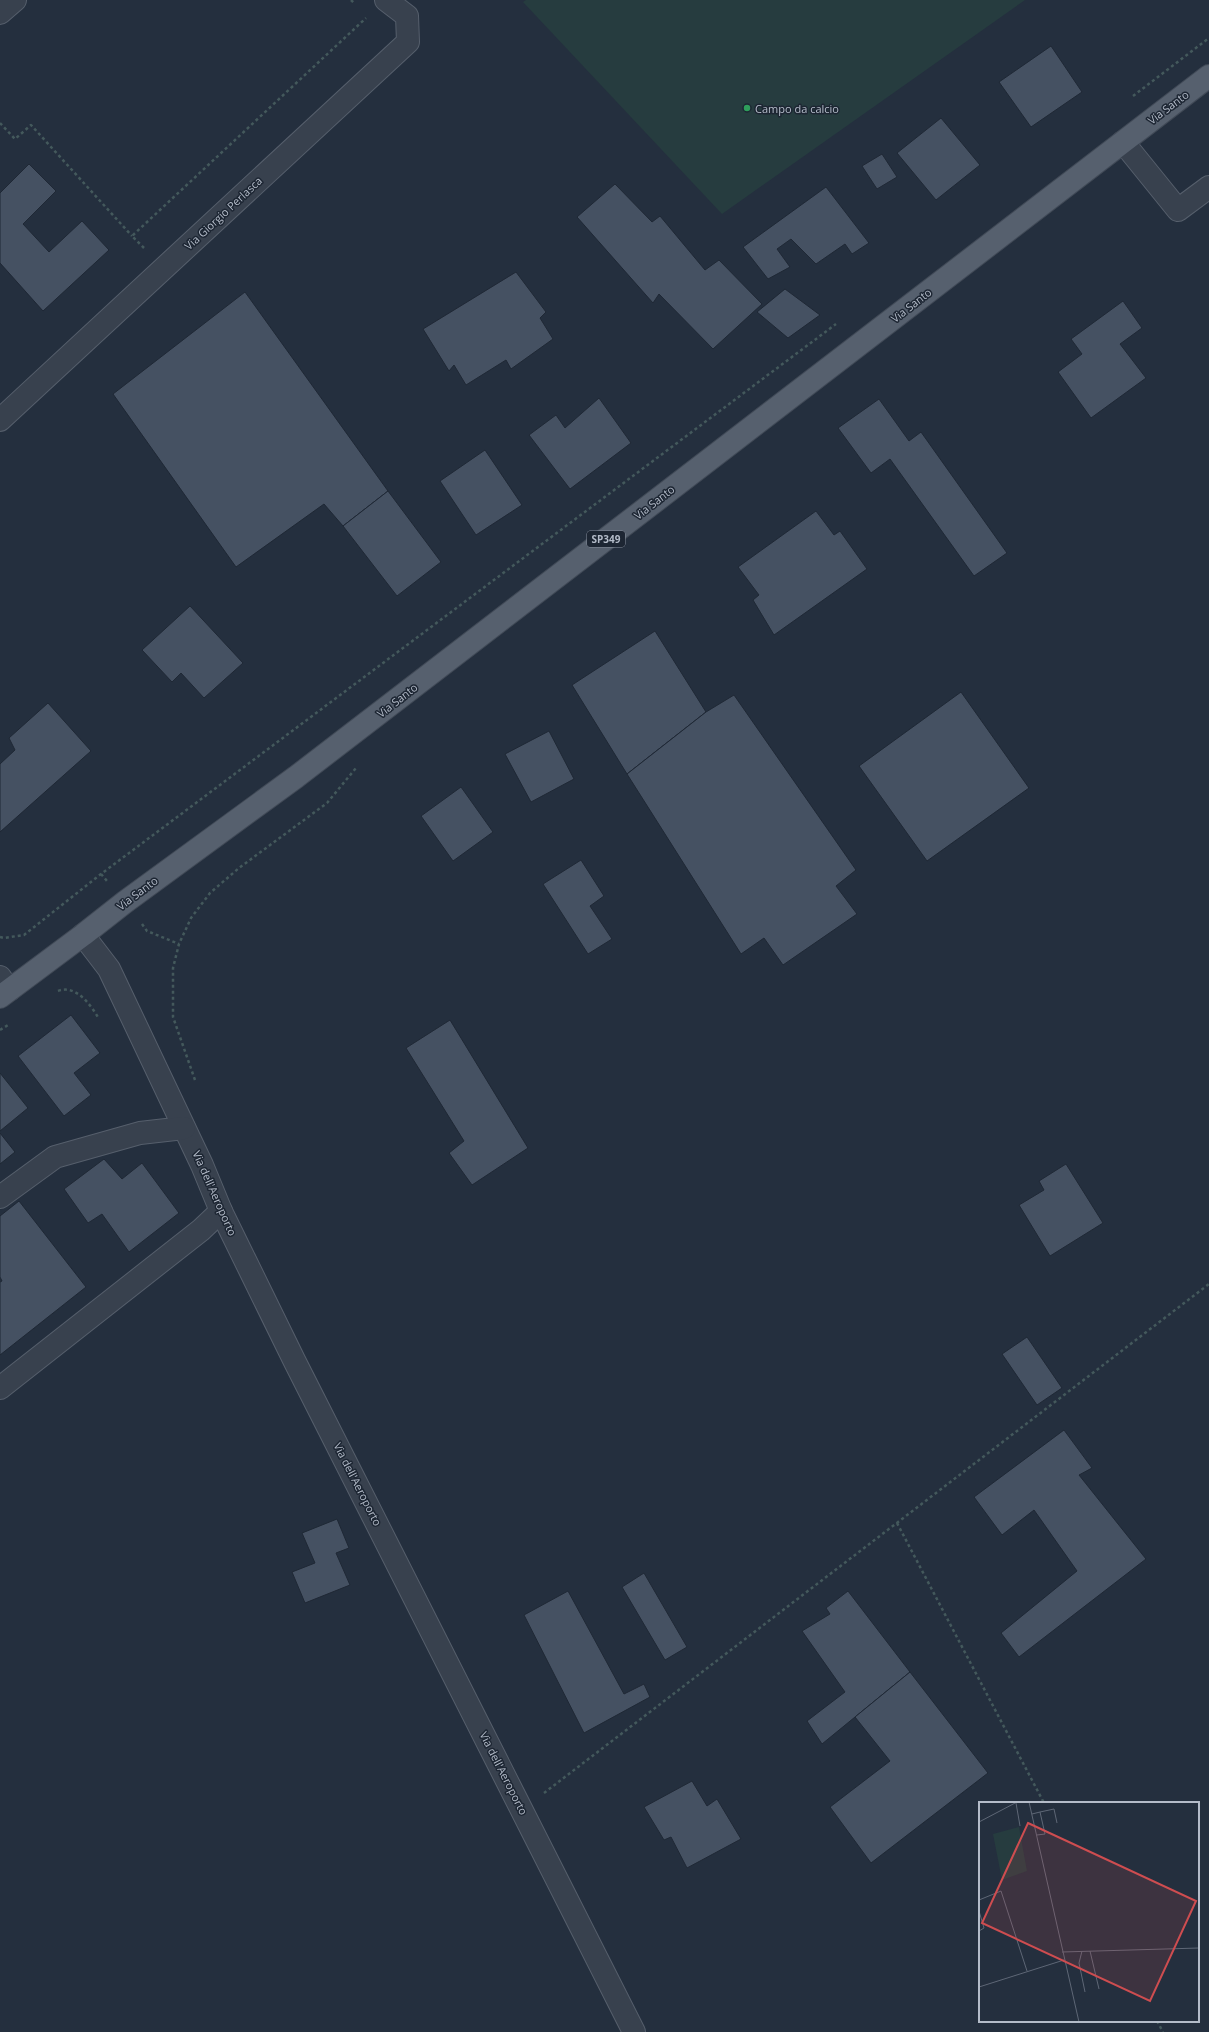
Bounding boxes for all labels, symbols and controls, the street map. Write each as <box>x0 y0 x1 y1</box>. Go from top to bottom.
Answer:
street label: Via Santo <box>1144 86 1192 127</box>
place label: Campo da calcio <box>755 101 839 116</box>
marker: Campo da calcio <box>742 103 752 113</box>
street label: Via Giorgio Perlasca <box>181 173 265 253</box>
street label: Via Santo <box>888 284 935 326</box>
street label: Via Santo <box>631 481 678 523</box>
road number: SP349 <box>587 531 625 547</box>
street label: Via Santo <box>374 679 421 721</box>
street label: Via Santo <box>113 872 161 913</box>
street label: Via dell'Aeroporto <box>189 1148 241 1238</box>
street label: Via dell'Aeroporto <box>330 1440 386 1529</box>
street label: Via dell'Aeroporto <box>476 1729 532 1818</box>
inset map <box>979 1802 1199 2022</box>

